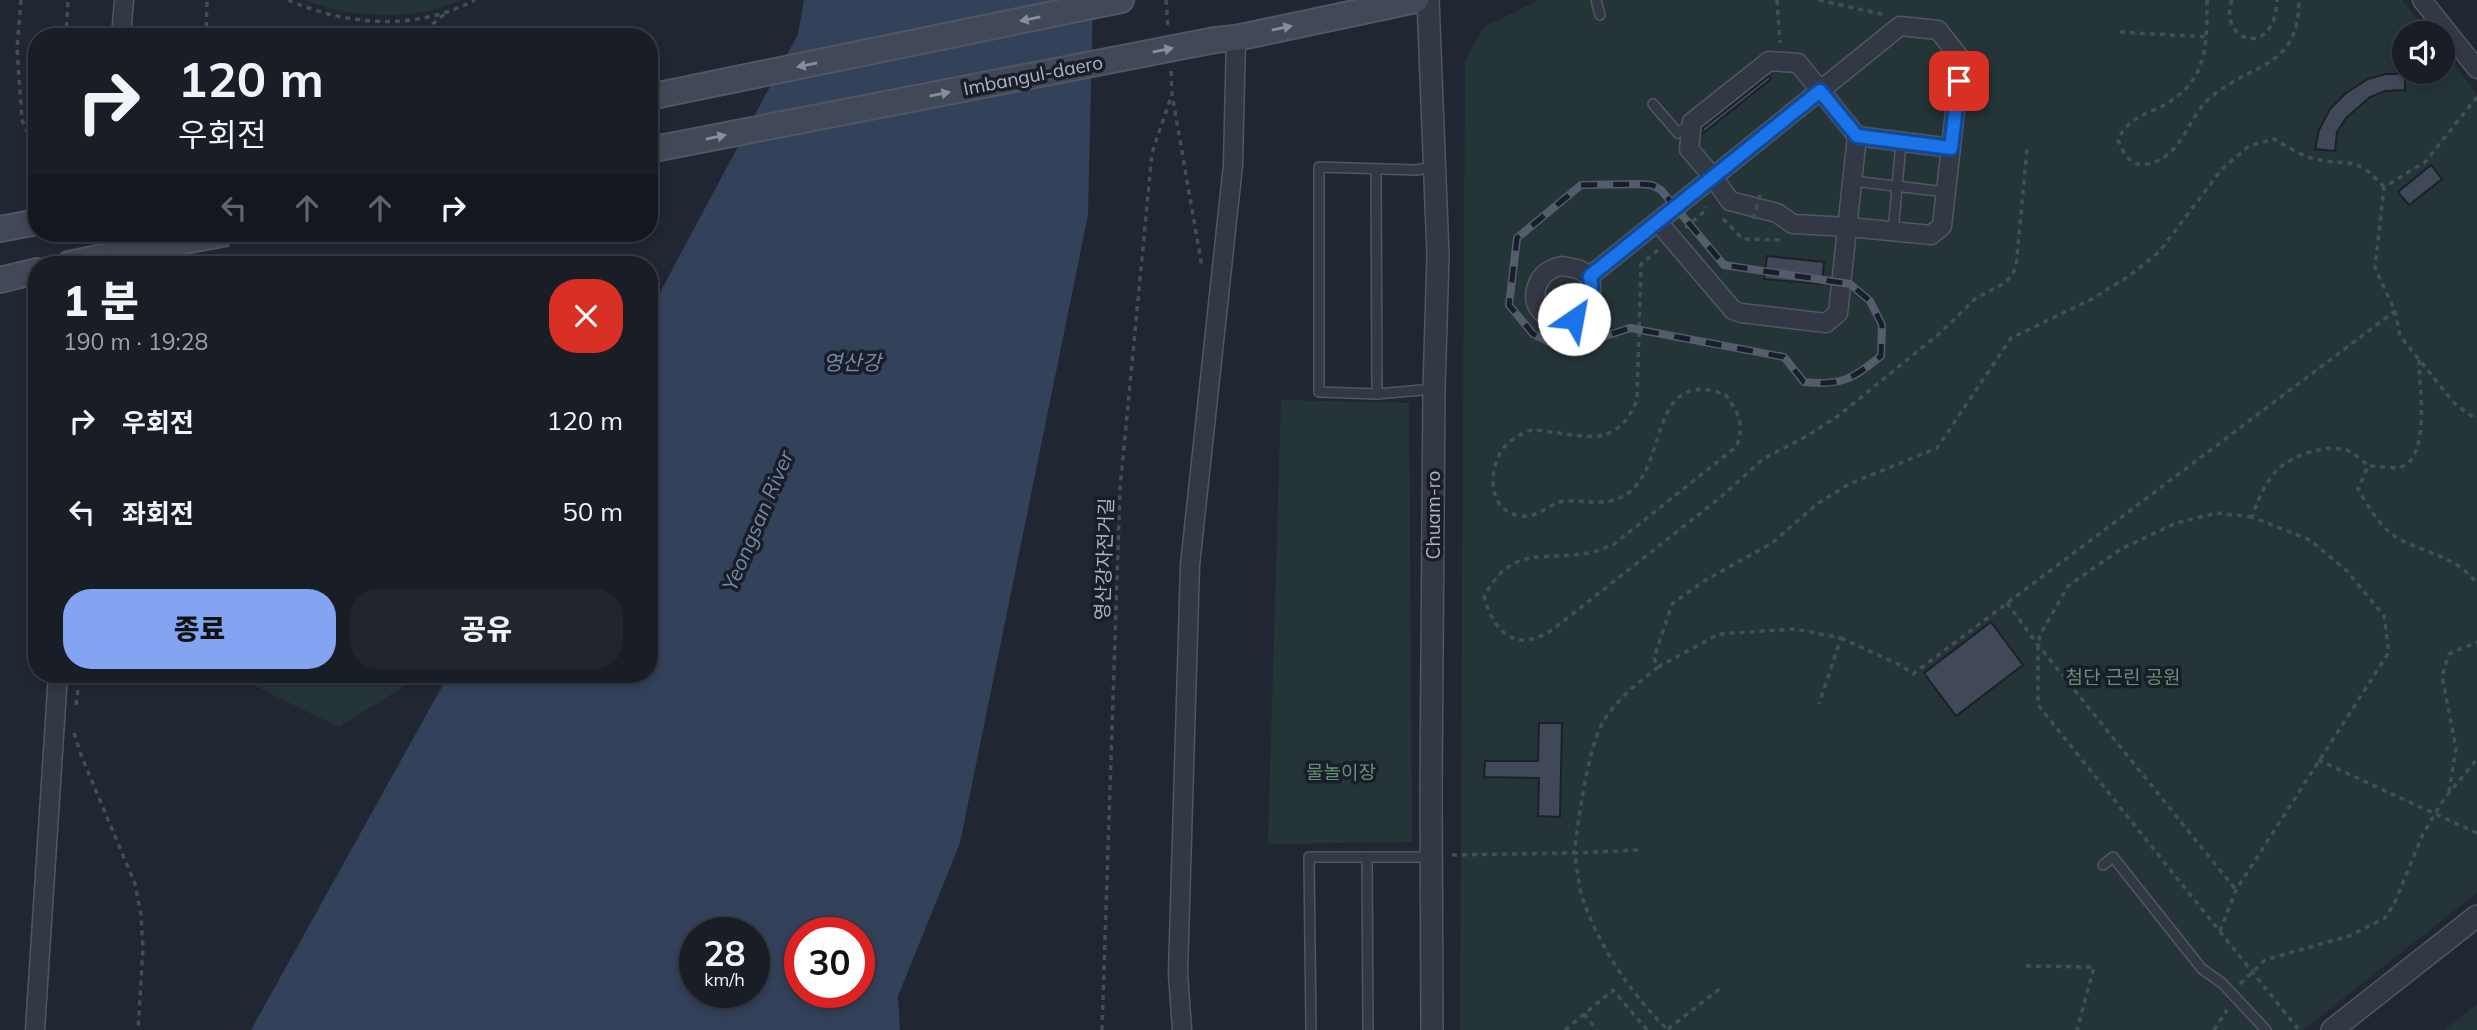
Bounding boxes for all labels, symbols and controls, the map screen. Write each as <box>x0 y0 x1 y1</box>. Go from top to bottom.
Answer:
one-way arrow <box>1019 13 1041 24</box>
map controls <box>2392 21 2455 84</box>
button: sound <box>2392 21 2455 84</box>
one-way arrow <box>1271 22 1293 33</box>
one-way arrow <box>1152 44 1174 55</box>
text: 120 m <box>178 48 324 109</box>
street label: Imbangul-daero <box>961 50 1105 100</box>
pin <box>1929 51 1989 111</box>
icon: right <box>63 56 154 147</box>
one-way arrow <box>796 59 818 70</box>
icon: arrive <box>1940 62 1978 100</box>
one-way arrow <box>929 88 951 99</box>
text: 우회전 <box>178 114 266 154</box>
one-way arrow <box>705 132 727 143</box>
icon: left <box>215 189 253 227</box>
icon: ahead <box>288 189 326 227</box>
icon: ahead <box>361 189 399 227</box>
icon: right <box>434 189 472 227</box>
text: 1 분 <box>63 274 139 327</box>
button: close <box>549 279 623 353</box>
position arrow <box>1537 282 1611 356</box>
text: 190 m · 19:28 <box>63 327 208 356</box>
water label: 영산강 <box>823 349 884 375</box>
icon: right <box>63 402 101 440</box>
text: 120 m <box>547 404 623 437</box>
text: 우회전 <box>122 406 194 439</box>
water label: Yeongsan River <box>716 445 799 595</box>
street label: Chuam-ro <box>1421 471 1445 559</box>
icon: left <box>63 493 101 531</box>
text: 50 m <box>562 495 623 528</box>
text: 좌회전 <box>122 497 194 530</box>
street label: 영산강자전거길 <box>1090 497 1118 621</box>
button: 종료 <box>63 589 336 669</box>
button: 공유 <box>350 589 623 669</box>
park label: 첨단 근린 공원 <box>2066 665 2180 689</box>
park label: 물놀이장 <box>1306 760 1376 784</box>
speed limit sign: 30 <box>784 917 875 1008</box>
text: 28 <box>703 931 746 975</box>
text: km/h <box>704 968 745 991</box>

